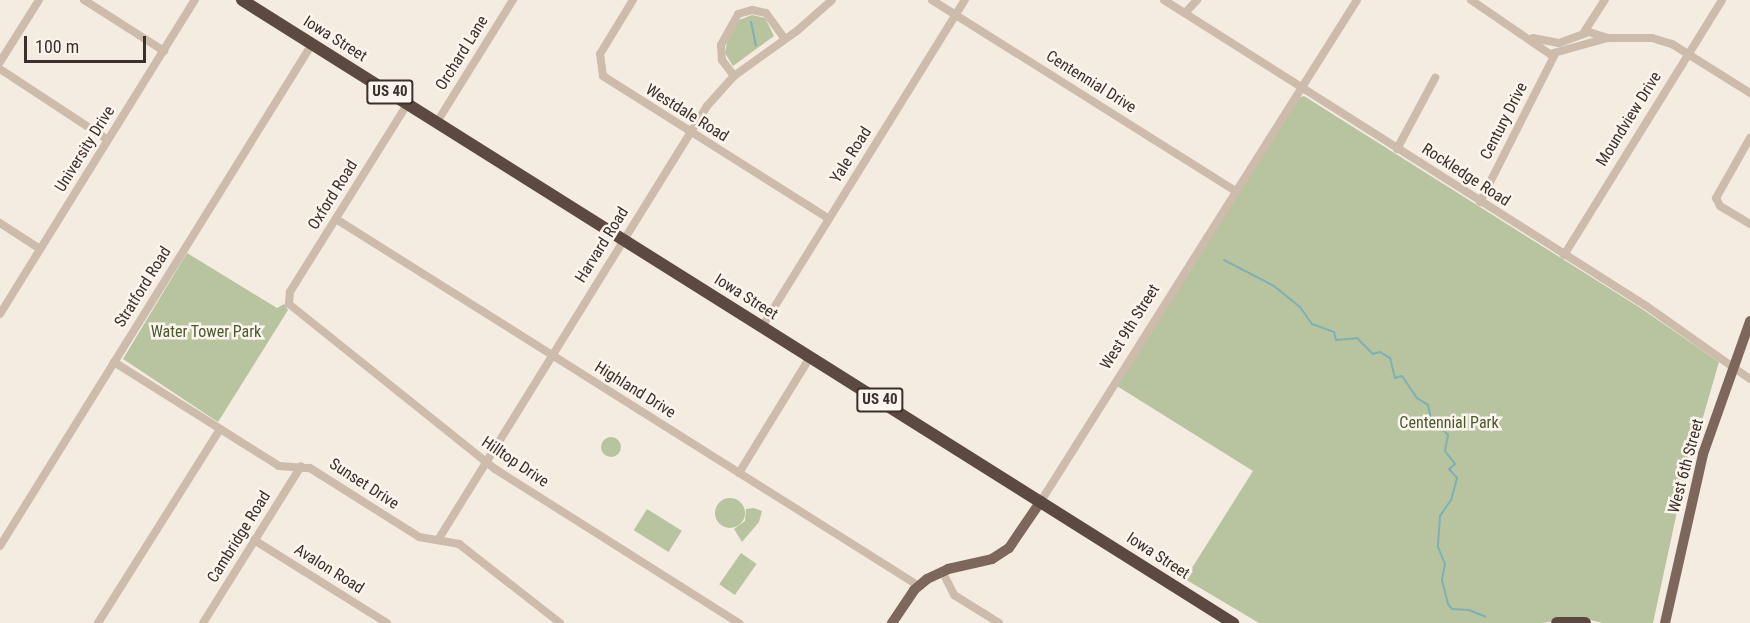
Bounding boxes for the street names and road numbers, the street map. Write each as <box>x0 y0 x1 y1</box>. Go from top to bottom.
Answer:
street label: Iowa Street <box>300 12 370 66</box>
street label: Orchard Lane <box>432 12 492 94</box>
street label: Centennial Drive <box>1042 47 1140 117</box>
street label: Moundview Drive <box>1592 68 1666 170</box>
street label: Century Drive <box>1476 79 1532 163</box>
road number: US 40 <box>366 80 414 104</box>
street label: Westdale Road <box>642 80 732 146</box>
street label: University Drive <box>51 103 119 195</box>
street label: Yale Road <box>826 123 876 187</box>
street label: Rockledge Road <box>1418 139 1514 211</box>
street label: Oxford Road <box>304 157 362 233</box>
street label: Harvard Road <box>571 204 633 286</box>
street label: Stratford Road <box>111 243 175 331</box>
street label: Iowa Street <box>711 270 781 324</box>
street label: West 9th Street <box>1096 281 1164 373</box>
street label: Highland Drive <box>591 358 679 422</box>
road number: US 40 <box>856 388 904 412</box>
street label: West 6th Street <box>1664 417 1708 515</box>
street label: Hilltop Drive <box>478 433 552 491</box>
street label: Sunset Drive <box>326 454 402 514</box>
street label: Cambridge Road <box>203 488 275 586</box>
street label: Iowa Street <box>1123 529 1193 583</box>
street label: Avalon Road <box>291 540 367 598</box>

